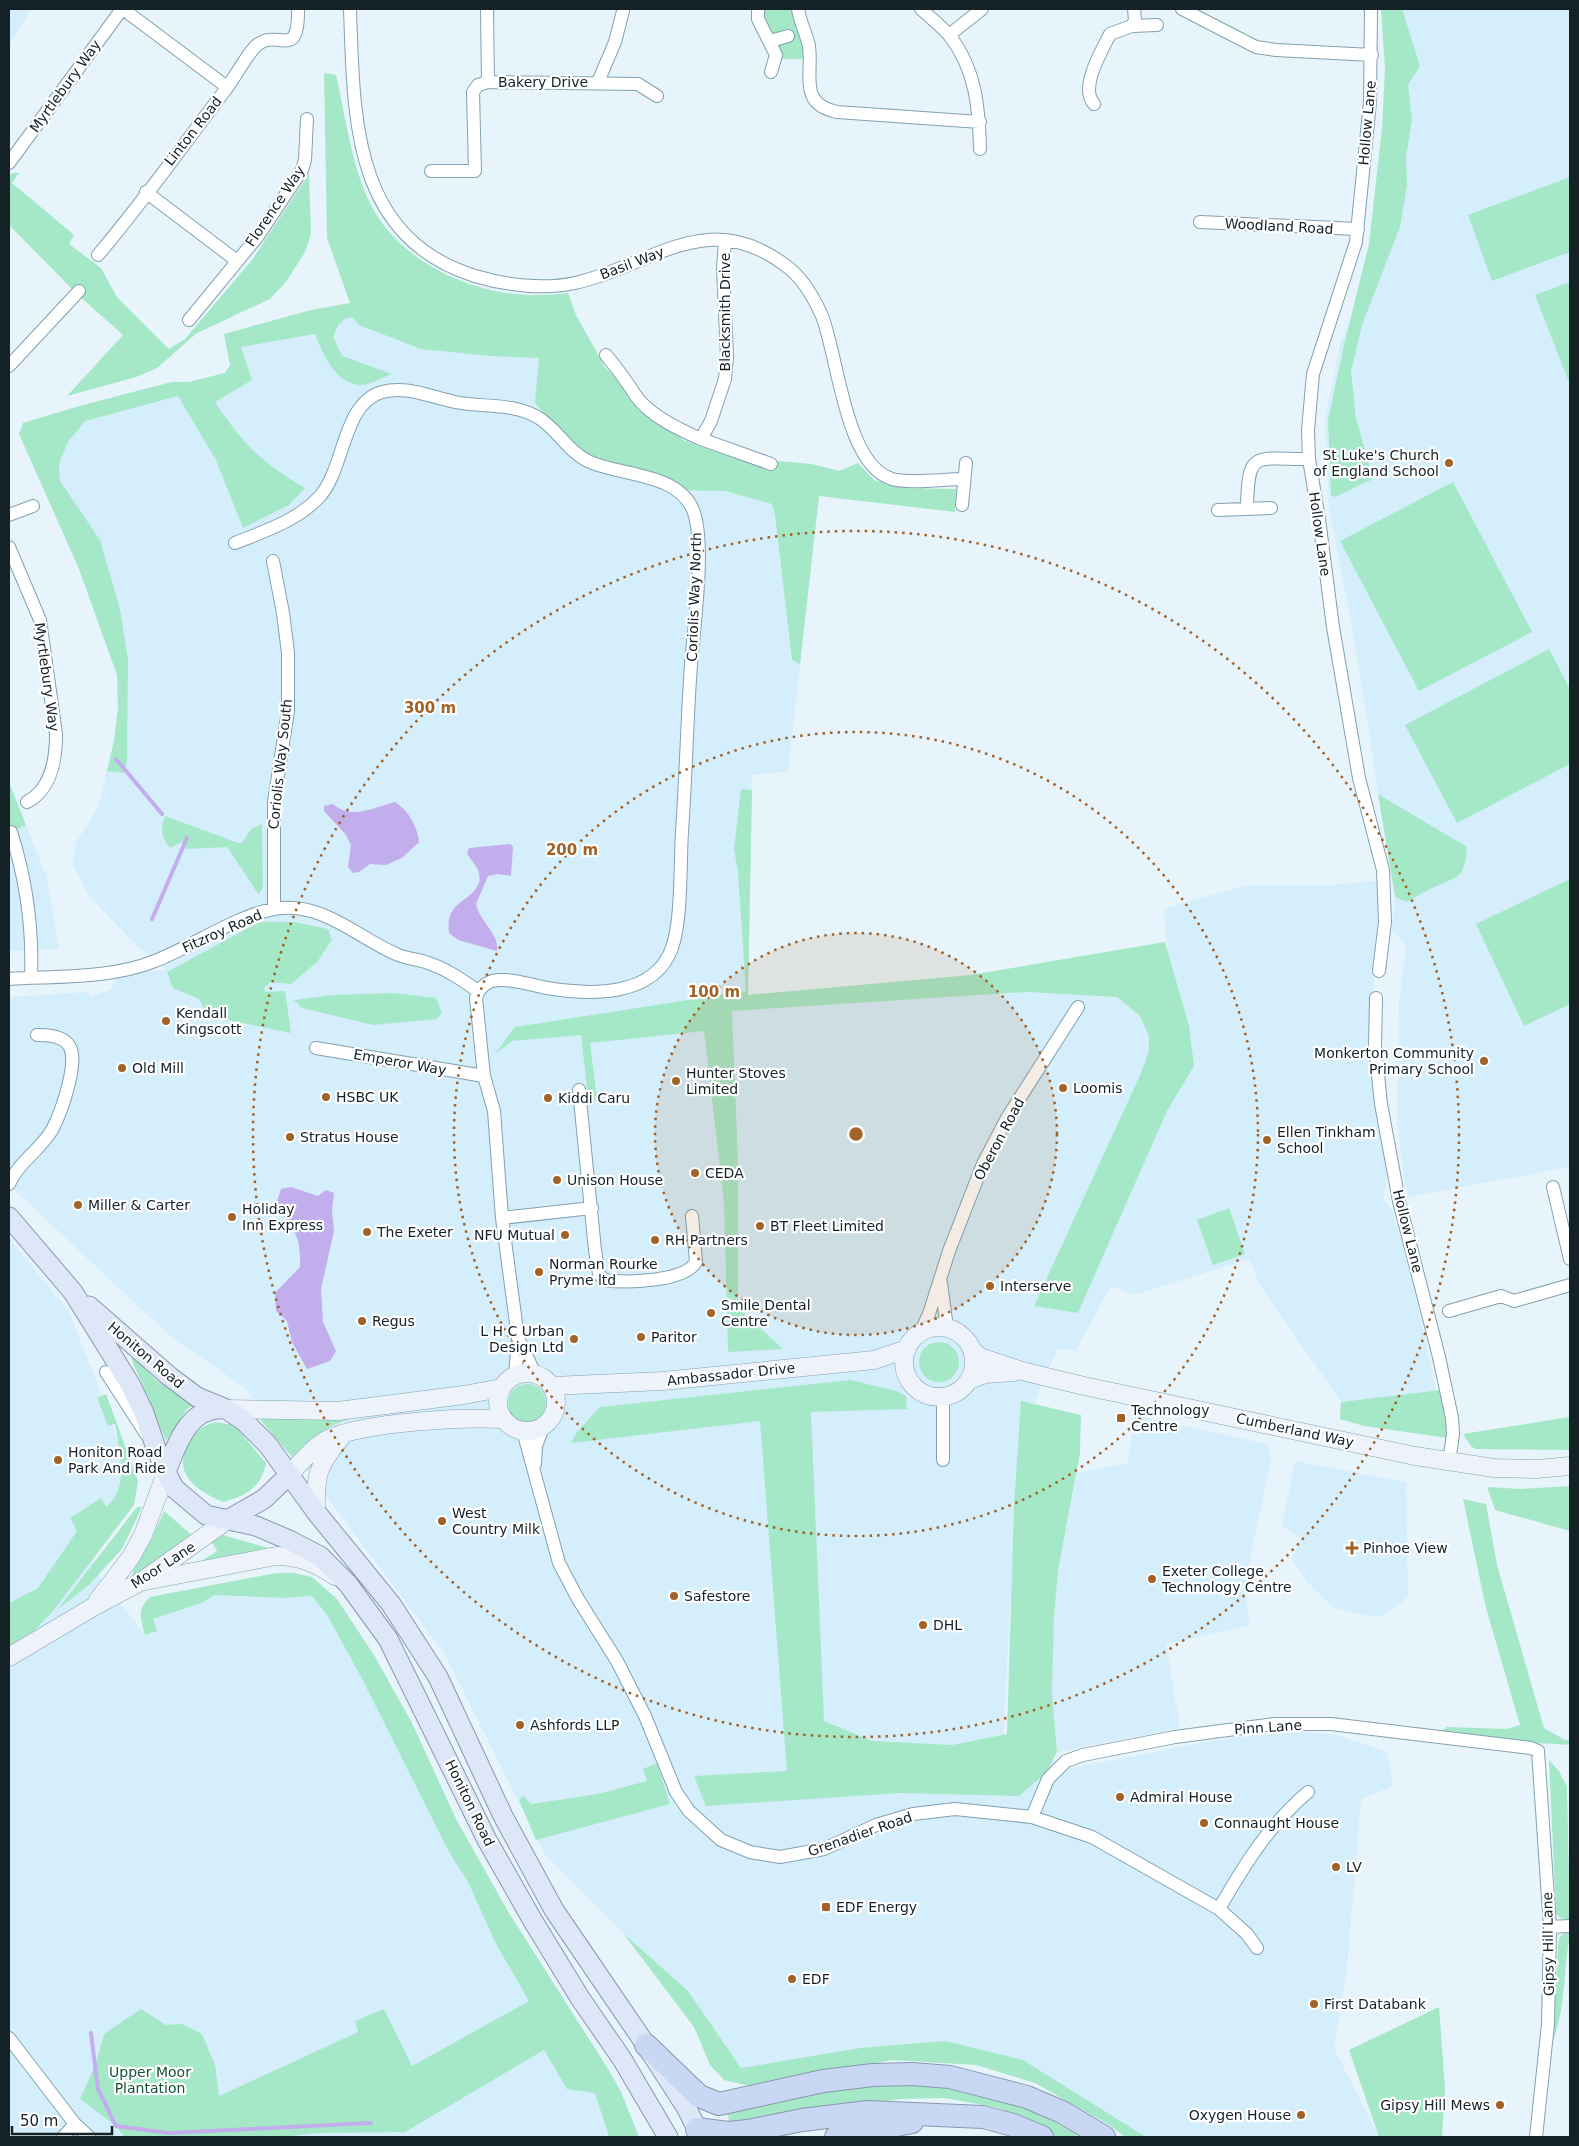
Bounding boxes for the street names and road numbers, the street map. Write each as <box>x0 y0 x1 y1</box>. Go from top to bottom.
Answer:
street label: Myrtlebury Way <box>26 37 104 135</box>
street label: Bakery Drive <box>498 74 588 90</box>
street label: Hollow Lane <box>1355 80 1379 166</box>
street label: Linton Road <box>161 93 225 169</box>
street label: Florence Way <box>242 163 308 249</box>
street label: Woodland Road <box>1224 215 1334 237</box>
street label: Basil Way <box>598 243 666 283</box>
street label: Blacksmith Drive <box>717 253 733 371</box>
street label: Hollow Lane <box>1306 491 1334 577</box>
street label: Coriolis Way North <box>684 532 704 662</box>
street label: Myrtlebury Way <box>31 621 63 733</box>
street label: Coriolis Way South <box>265 698 295 830</box>
street label: Fitzroy Road <box>180 906 264 956</box>
street label: Emperor Way <box>352 1046 448 1078</box>
street label: Oberon Road <box>971 1095 1027 1183</box>
street label: Hollow Lane <box>1390 1188 1426 1274</box>
street label: Honiton Road <box>105 1319 187 1391</box>
street label: Ambassador Drive <box>666 1359 796 1389</box>
street label: Cumberland Way <box>1235 1410 1355 1450</box>
street label: Moor Lane <box>128 1538 198 1592</box>
street label: Pinn Lane <box>1233 1717 1303 1737</box>
street label: Honiton Road <box>442 1757 498 1849</box>
street label: Grenadier Road <box>806 1809 914 1859</box>
street label: Gipsy Hill Lane <box>1539 1892 1557 1996</box>

